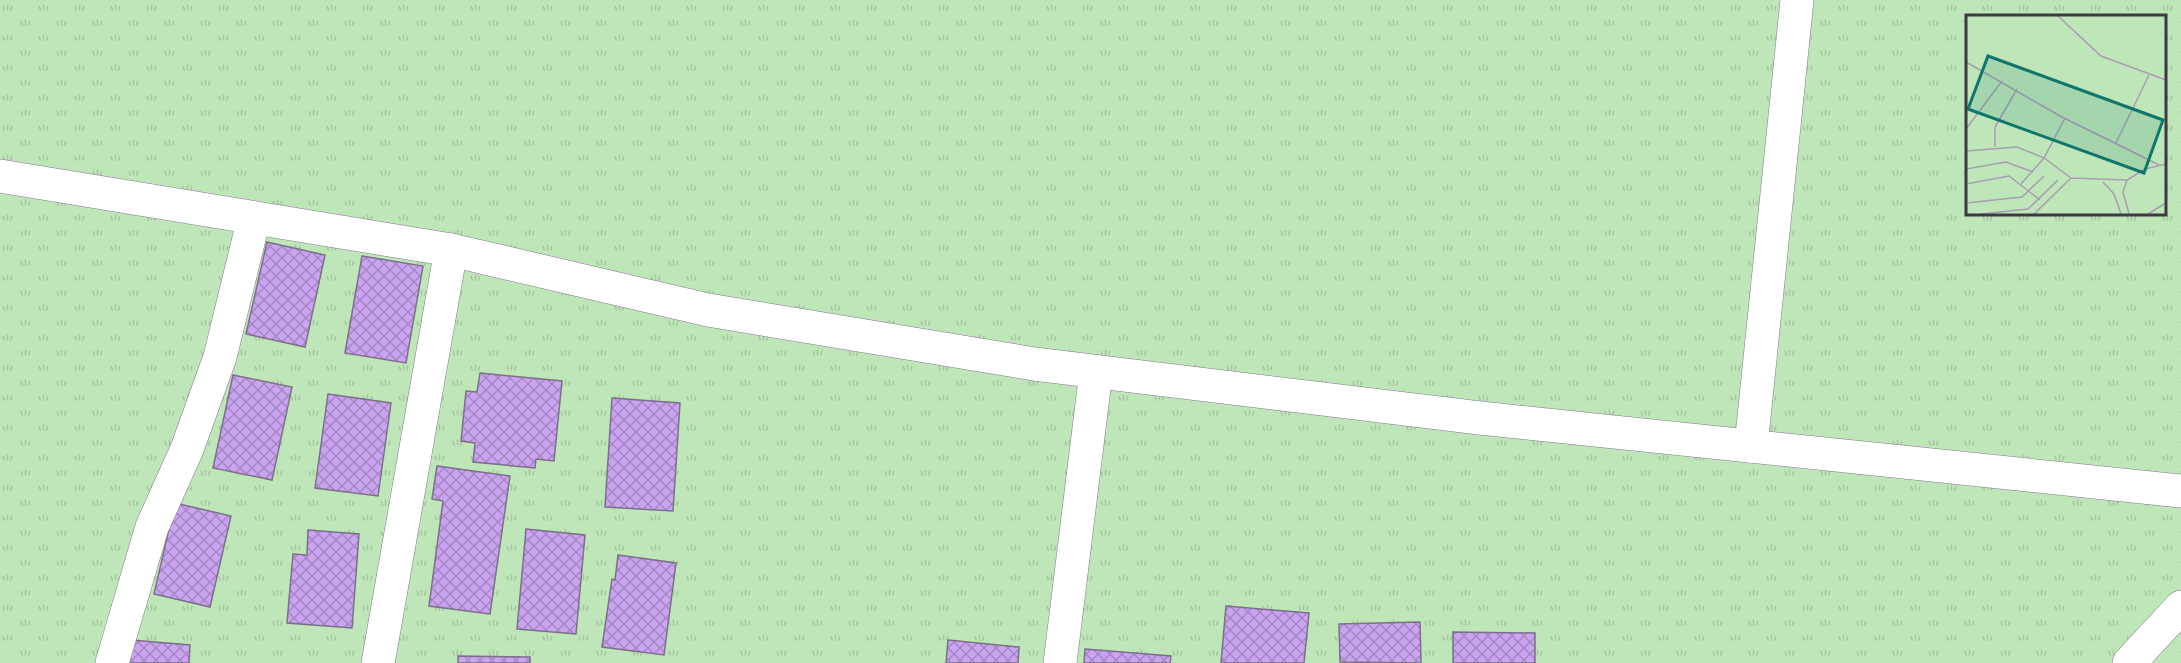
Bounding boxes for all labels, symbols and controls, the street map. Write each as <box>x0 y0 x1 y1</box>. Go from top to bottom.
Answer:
inset map <box>1966 15 2166 214</box>

